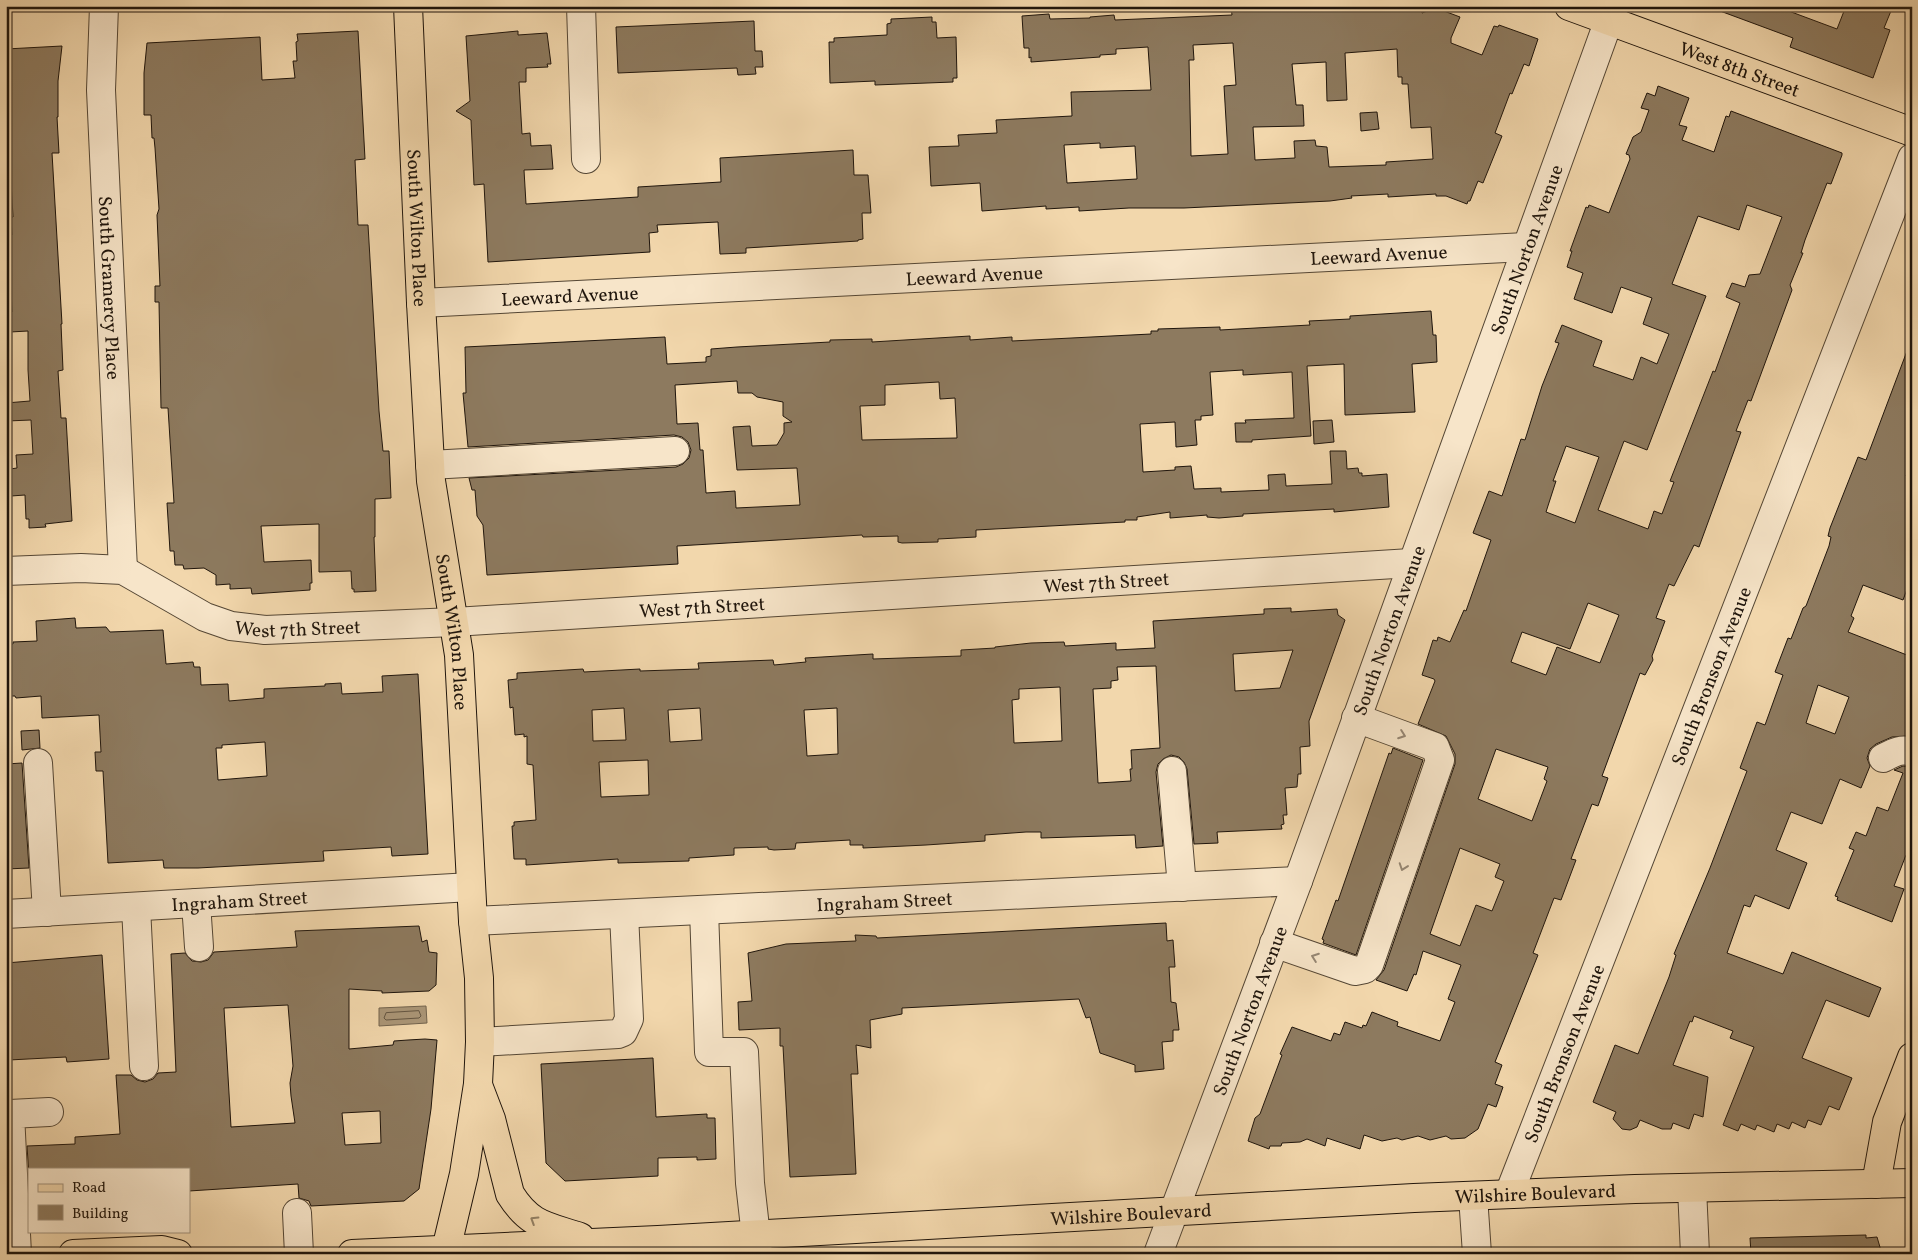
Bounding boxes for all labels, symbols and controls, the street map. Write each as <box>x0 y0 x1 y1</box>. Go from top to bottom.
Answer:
street label: West 8th Street <box>1675 37 1803 105</box>
street label: South Wilton Place <box>399 148 432 307</box>
street label: South Norton Avenue <box>1485 161 1571 339</box>
street label: South Gramercy Place <box>91 195 125 380</box>
street label: Leeward Avenue <box>1310 240 1448 273</box>
street label: Leeward Avenue <box>905 260 1044 293</box>
street label: Leeward Avenue <box>501 281 639 314</box>
street label: South Norton Avenue <box>1348 542 1433 720</box>
street label: South Wilton Place <box>428 552 473 711</box>
street label: West 7th Street <box>1043 567 1170 601</box>
street label: South Bronson Avenue <box>1666 583 1759 770</box>
street label: West 7th Street <box>638 592 766 626</box>
street label: West 7th Street <box>233 615 362 645</box>
one-way arrow <box>1397 729 1405 739</box>
one-way arrow <box>1399 862 1409 871</box>
street label: Ingraham Street <box>171 885 309 919</box>
street label: Ingraham Street <box>816 887 954 919</box>
street label: South Norton Avenue <box>1208 923 1295 1100</box>
one-way arrow <box>1311 953 1319 963</box>
street label: South Bronson Avenue <box>1519 961 1612 1147</box>
legend <box>28 1168 190 1232</box>
text: Road <box>72 1178 106 1199</box>
street label: Wilshire Boulevard <box>1454 1179 1617 1211</box>
street label: Wilshire Boulevard <box>1050 1198 1212 1233</box>
text: Building <box>72 1204 129 1225</box>
one-way arrow <box>530 1216 539 1226</box>

